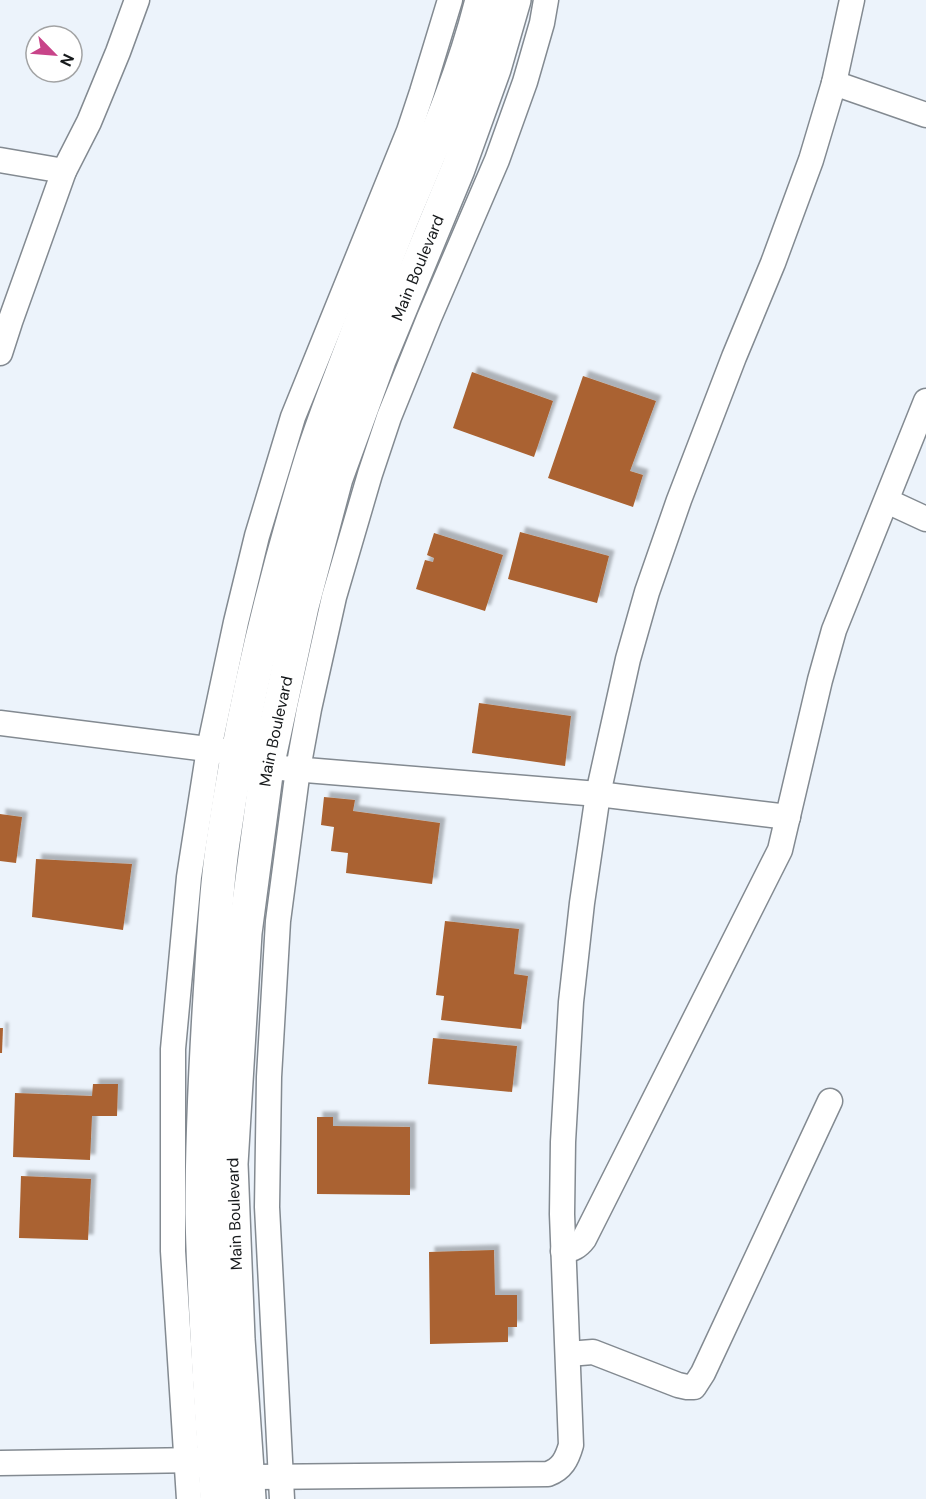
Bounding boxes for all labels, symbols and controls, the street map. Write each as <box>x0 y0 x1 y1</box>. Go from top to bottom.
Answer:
north arrow <box>24 24 84 84</box>
text: N <box>55 50 79 70</box>
street label: Main Boulevard <box>386 212 449 324</box>
street label: Main Boulevard <box>254 674 297 788</box>
street label: Main Boulevard <box>222 1157 247 1271</box>

